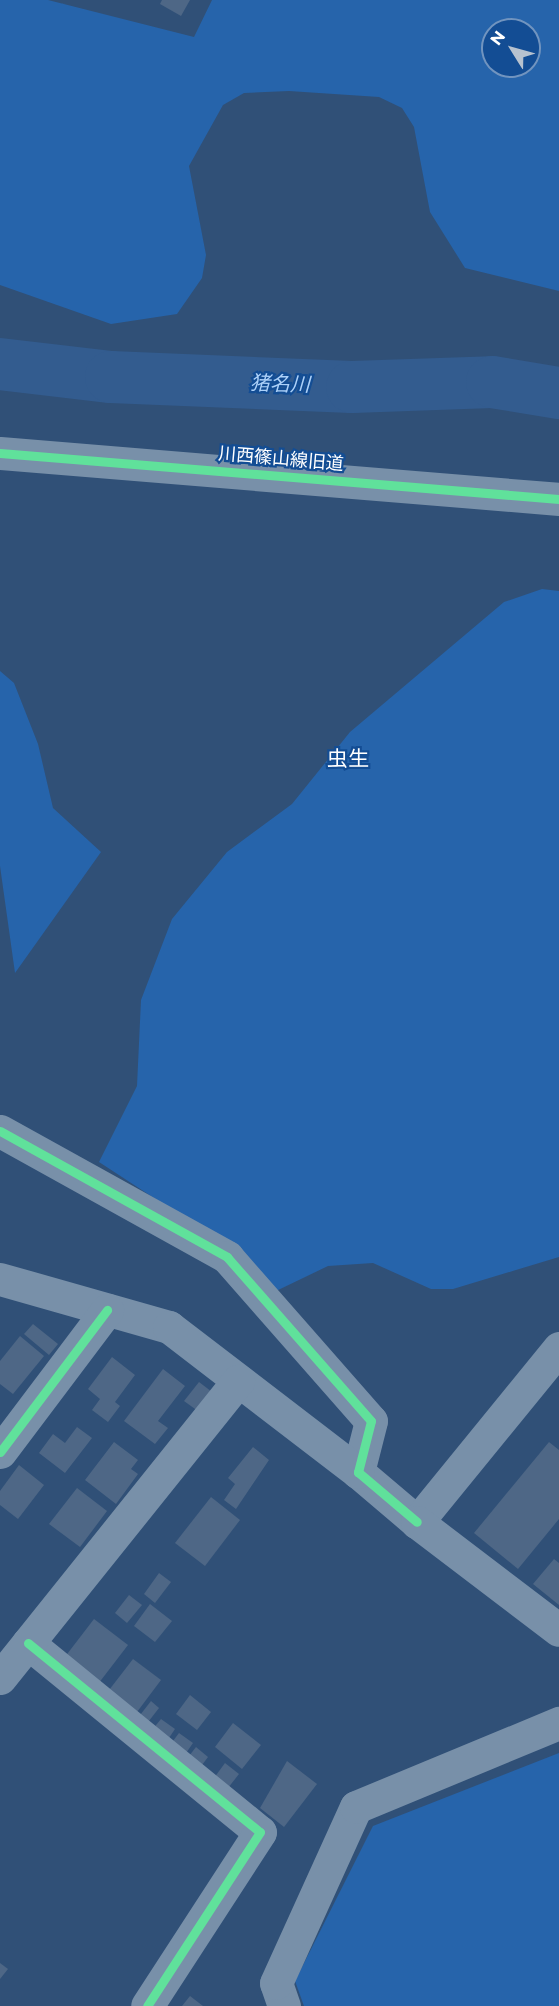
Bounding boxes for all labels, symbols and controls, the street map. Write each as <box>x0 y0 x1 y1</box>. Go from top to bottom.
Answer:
north arrow <box>481 18 541 78</box>
text: N <box>486 27 509 49</box>
water label: 猪名川 <box>250 371 310 397</box>
street label: 川西篠山線旧道 <box>217 443 345 475</box>
district label: 虫生 <box>327 746 369 772</box>

